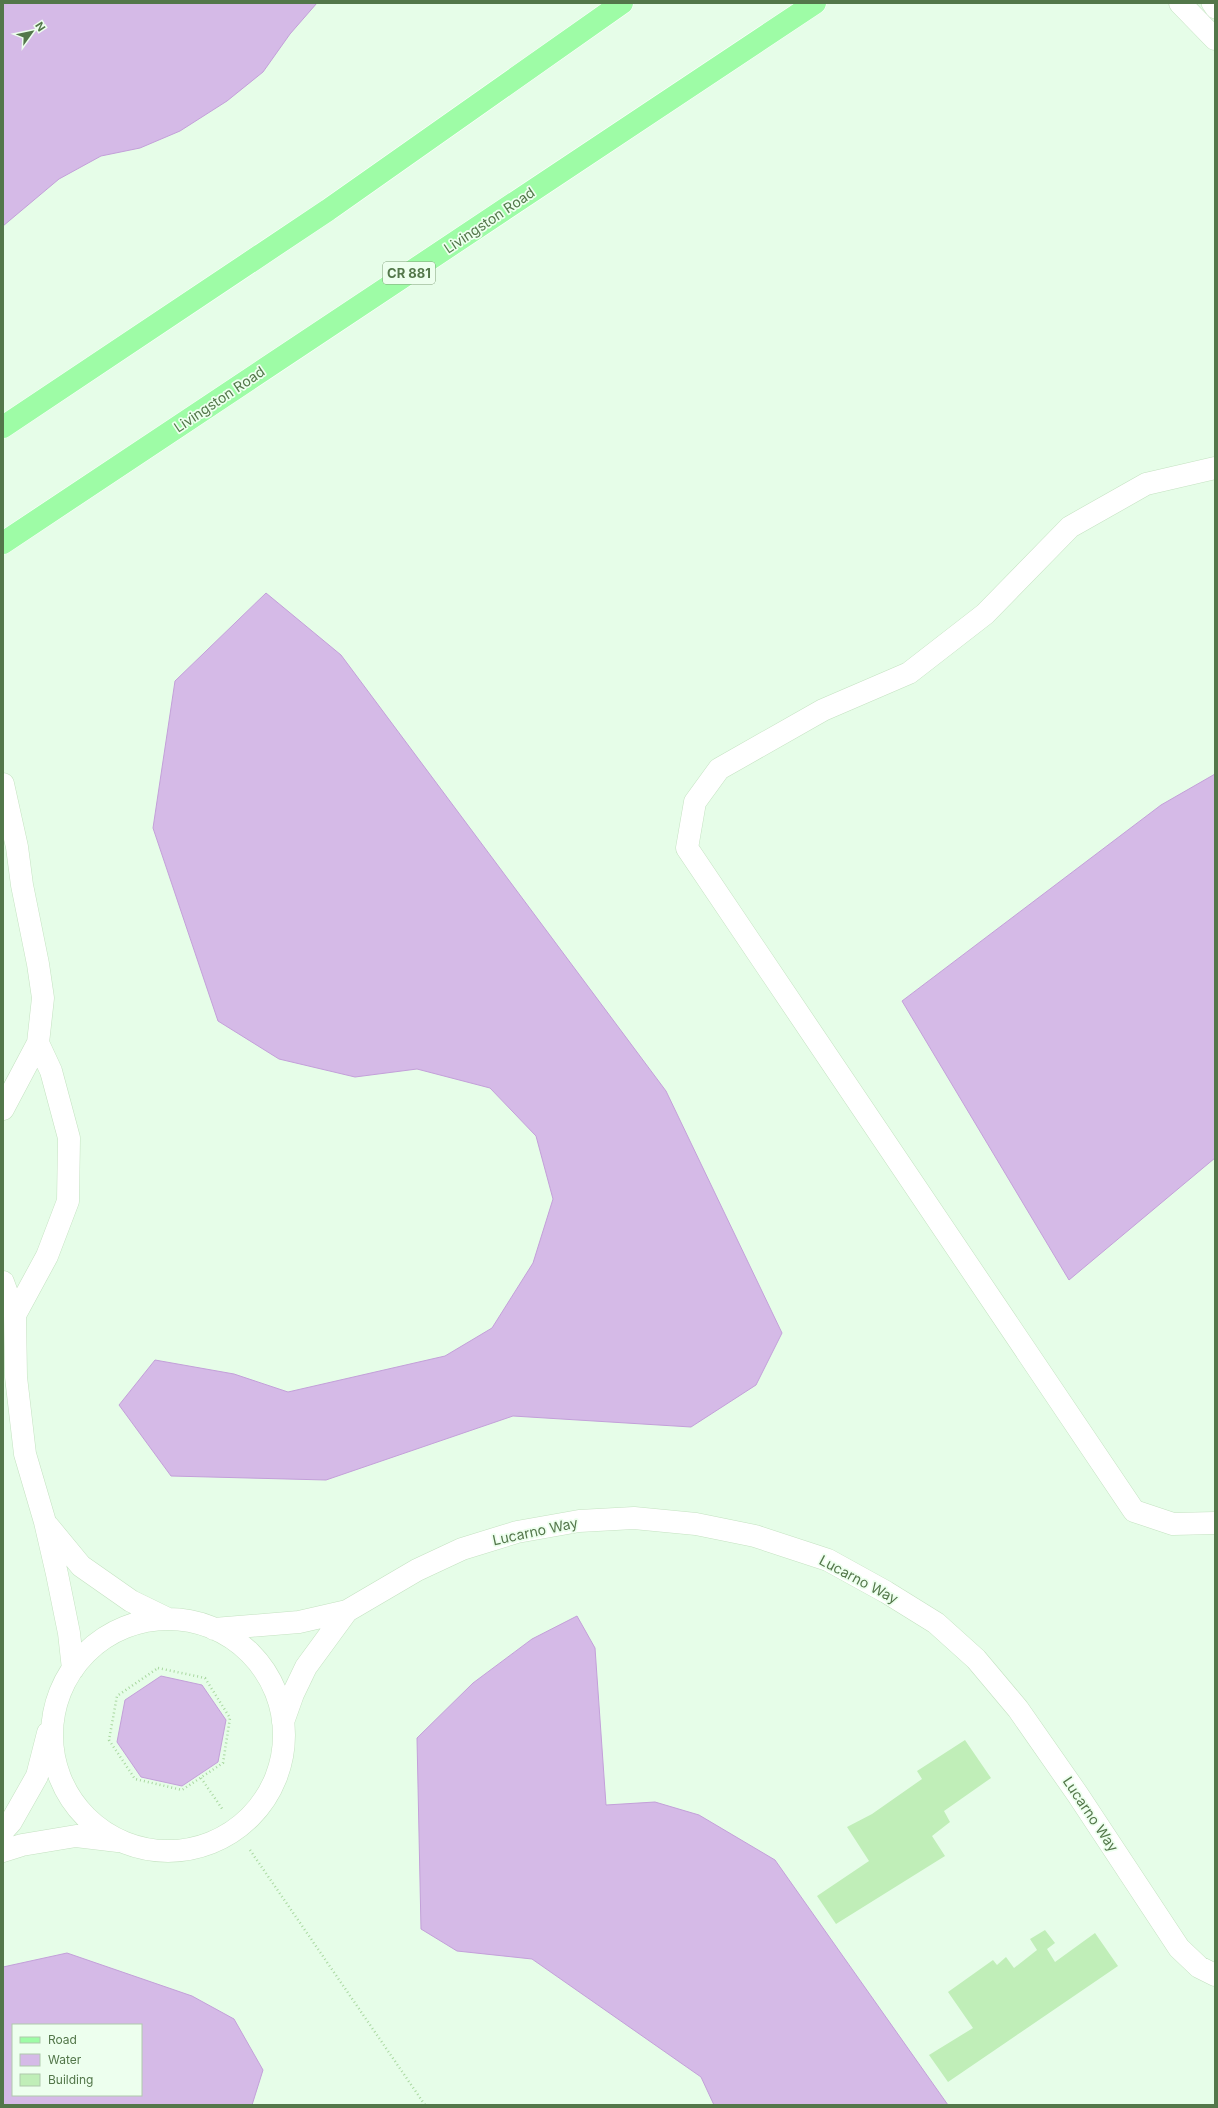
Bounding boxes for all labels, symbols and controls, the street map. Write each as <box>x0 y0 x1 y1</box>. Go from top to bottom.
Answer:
north arrow <box>12 12 52 52</box>
text: N <box>32 19 49 34</box>
street label: Livingston Road <box>440 183 538 257</box>
road number: CR 881 <box>383 262 435 284</box>
street label: Livingston Road <box>170 362 268 436</box>
street label: Lucarno Way <box>491 1514 579 1548</box>
street label: Lucarno Way <box>817 1551 901 1607</box>
street label: Lucarno Way <box>1060 1773 1122 1855</box>
legend <box>12 2024 142 2096</box>
text: Road <box>48 2032 77 2047</box>
text: Water <box>48 2052 82 2067</box>
text: Building <box>48 2072 93 2087</box>

